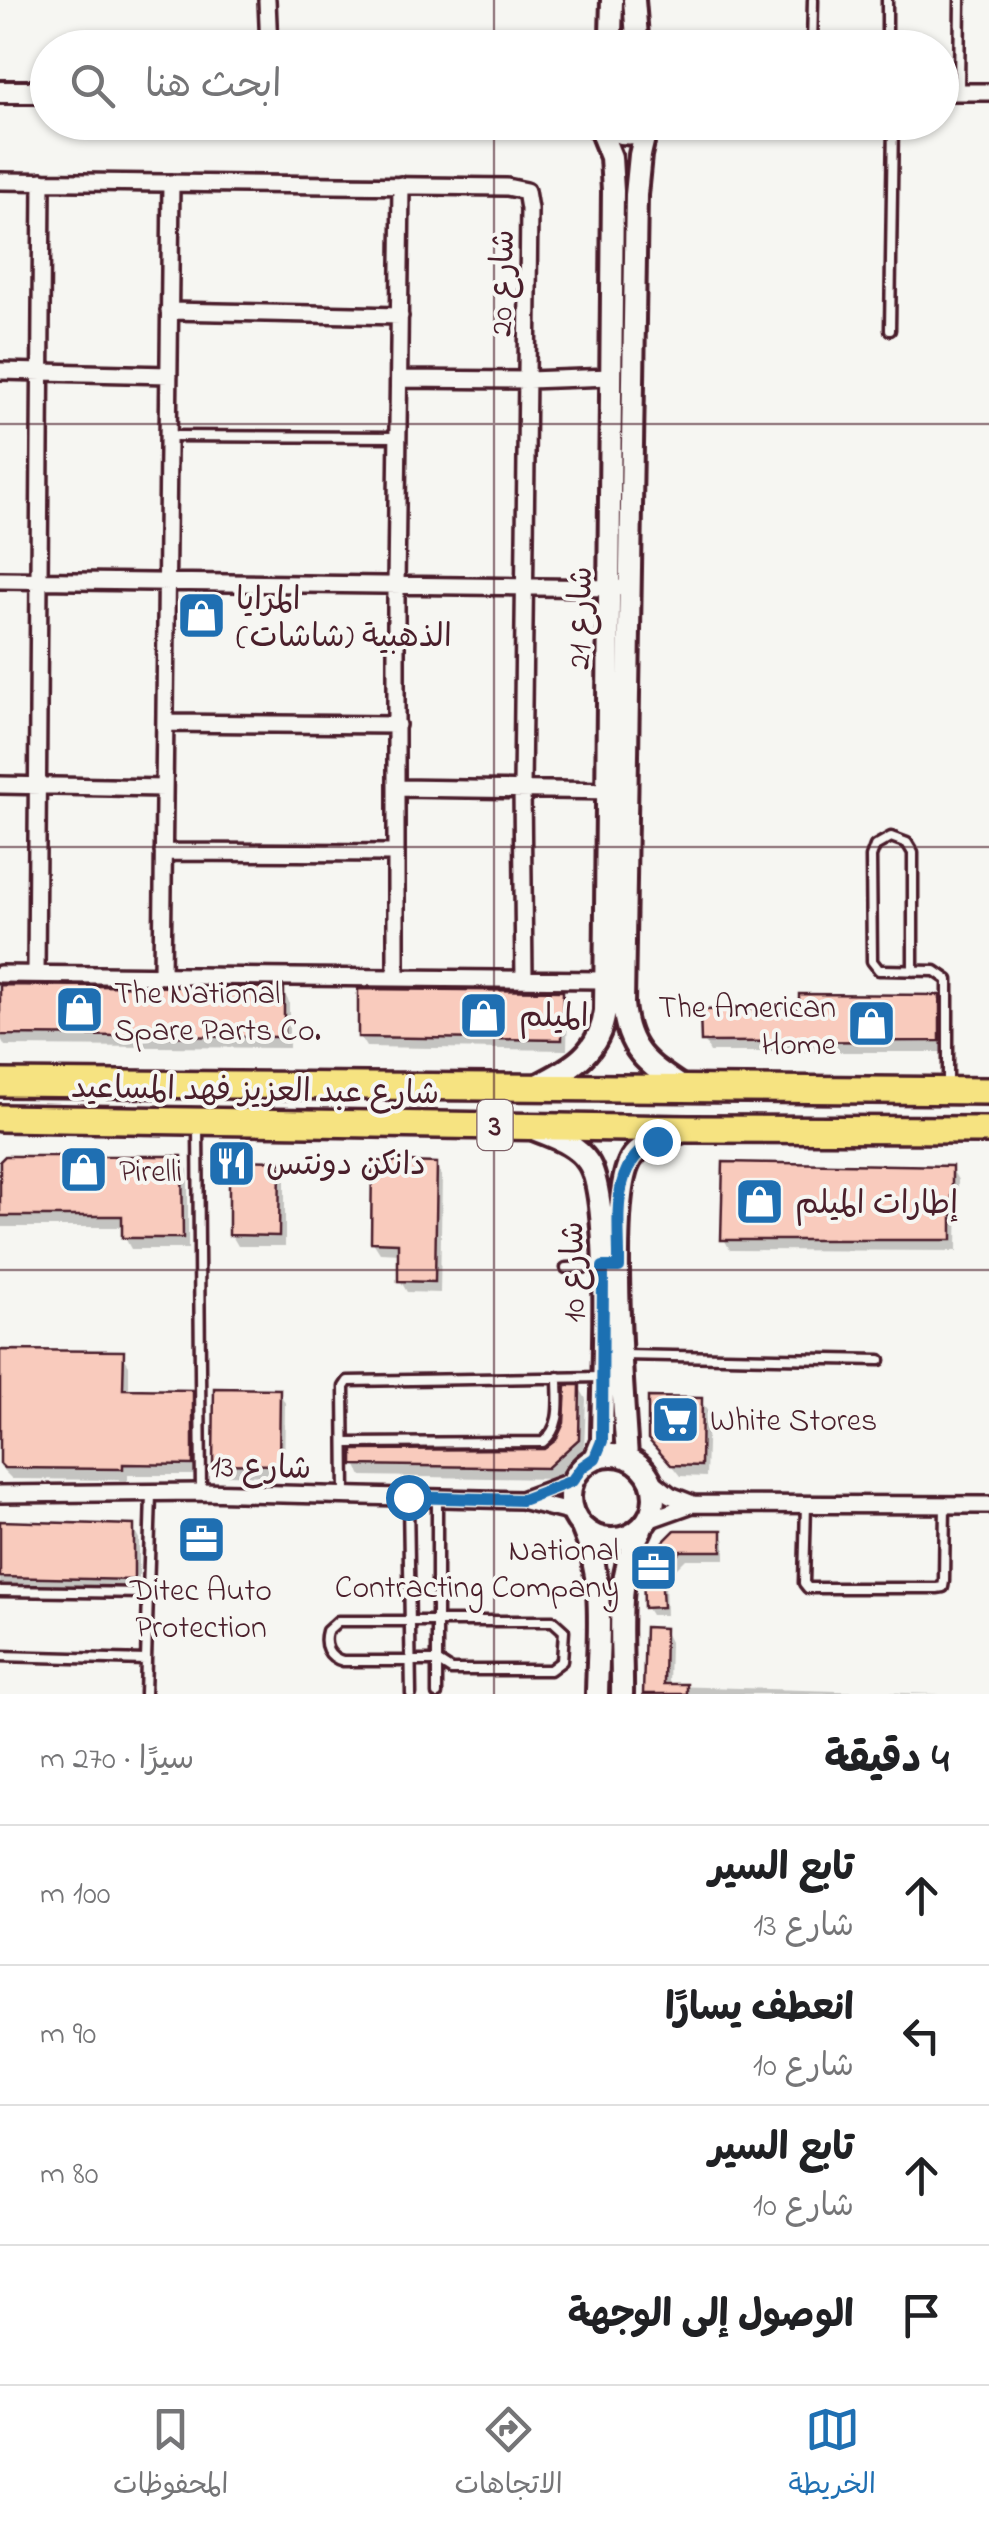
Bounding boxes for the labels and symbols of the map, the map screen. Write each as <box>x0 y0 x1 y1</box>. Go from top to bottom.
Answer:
street label: شارع 20 <box>480 229 529 337</box>
street label: شارع 21 <box>558 566 607 670</box>
place label: المرايا الذهبية (شاشات) <box>236 578 452 662</box>
shop icon: المرايا الذهبية (شاشات) <box>175 590 227 642</box>
place label: The National Spare Parts Co. <box>114 972 321 1056</box>
shop icon: The National Spare Parts Co. <box>53 984 105 1036</box>
place label: The American Home <box>658 986 837 1070</box>
shop icon: الميلم <box>458 989 510 1041</box>
place label: الميلم <box>519 995 589 1042</box>
shop icon: The American Home <box>845 998 897 1050</box>
street label: شارع عبد العزيز فهد المساعيد <box>70 1066 440 1119</box>
road number: 3 <box>478 1100 512 1150</box>
route end <box>635 1119 681 1165</box>
restaurant icon: دانكن دونتس <box>205 1137 257 1189</box>
place label: دانكن دونتس <box>266 1143 426 1190</box>
shop icon: Pirelli <box>58 1144 110 1196</box>
place label: Pirelli <box>119 1150 182 1197</box>
shop icon: إطارات الميلم <box>734 1176 786 1228</box>
place label: إطارات الميلم <box>795 1182 958 1229</box>
street label: شارع 10 <box>551 1221 600 1323</box>
supermarket icon: White Stores <box>649 1393 701 1445</box>
place label: White Stores <box>710 1399 877 1446</box>
street label: شارع 13 <box>210 1445 312 1494</box>
route start <box>386 1475 432 1521</box>
office icon: Ditec Auto Protection <box>175 1513 227 1565</box>
place label: National Contracting Company <box>335 1529 619 1613</box>
office icon: National Contracting Company <box>628 1541 680 1593</box>
place label: Ditec Auto Protection <box>129 1569 272 1653</box>

